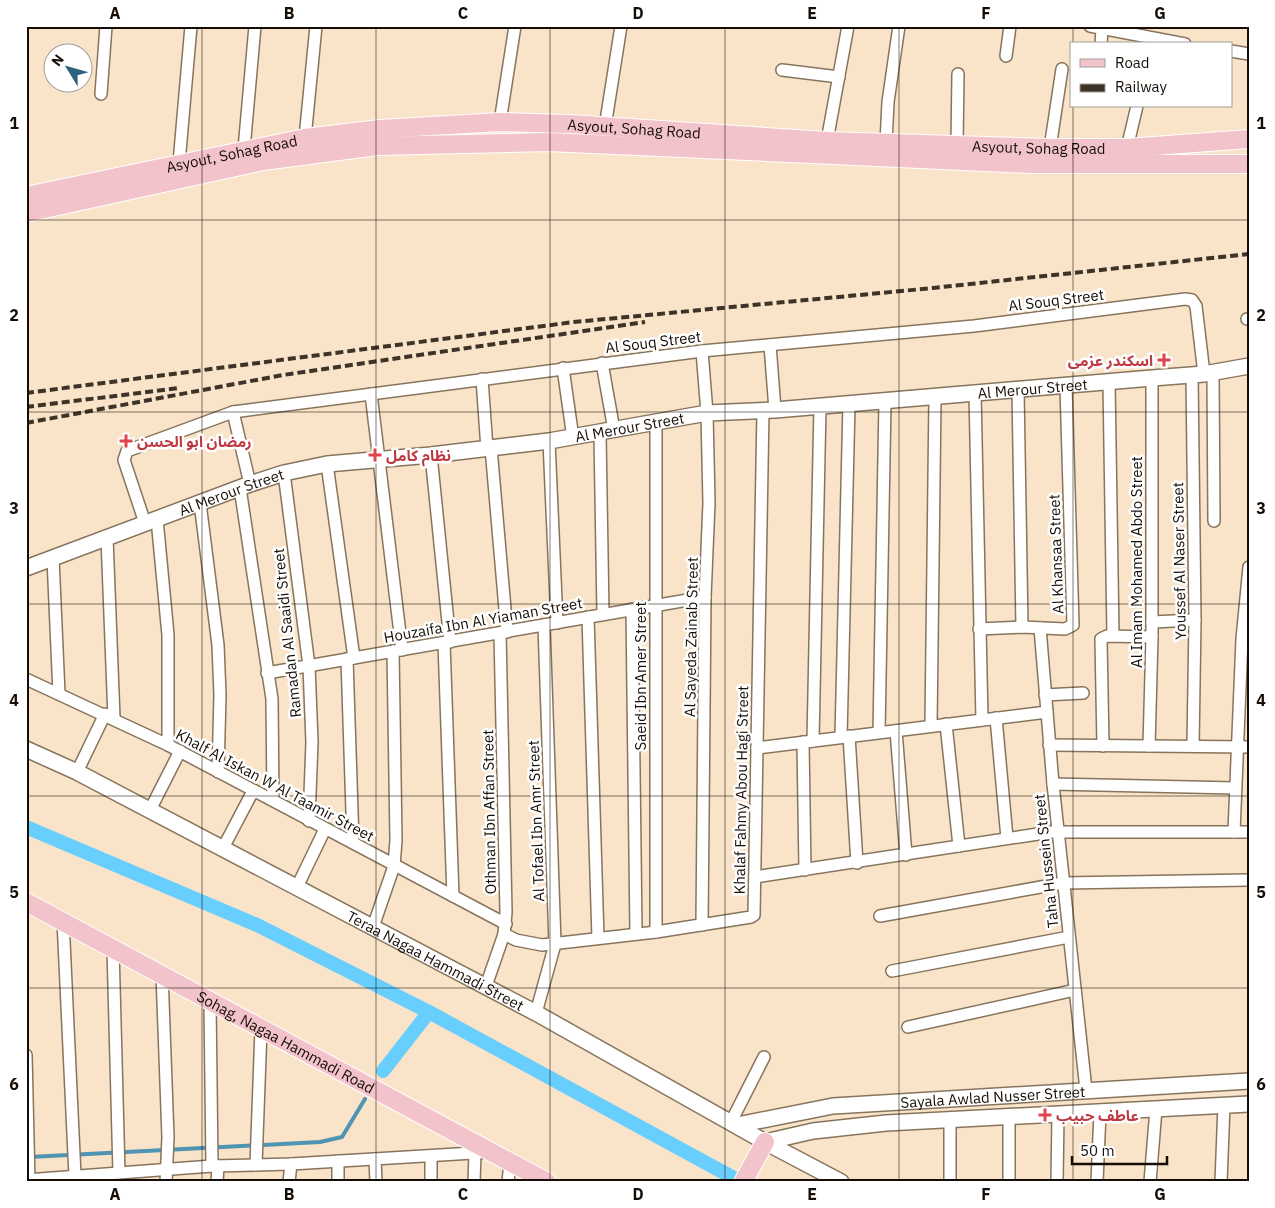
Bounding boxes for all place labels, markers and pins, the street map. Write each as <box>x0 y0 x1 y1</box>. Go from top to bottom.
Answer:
place label: اسكندر عزمى <box>1068 351 1153 370</box>
marker: اسكندر عزمى <box>1157 353 1171 367</box>
place label: رمضان ابو الحسن <box>137 432 252 451</box>
marker: رمضان ابو الحسن <box>119 434 133 448</box>
place label: نظام كامل <box>386 446 451 467</box>
marker: نظام كامل <box>368 448 382 462</box>
place label: عاطف حبيب <box>1056 1106 1139 1125</box>
marker: عاطف حبيب <box>1038 1108 1052 1122</box>

